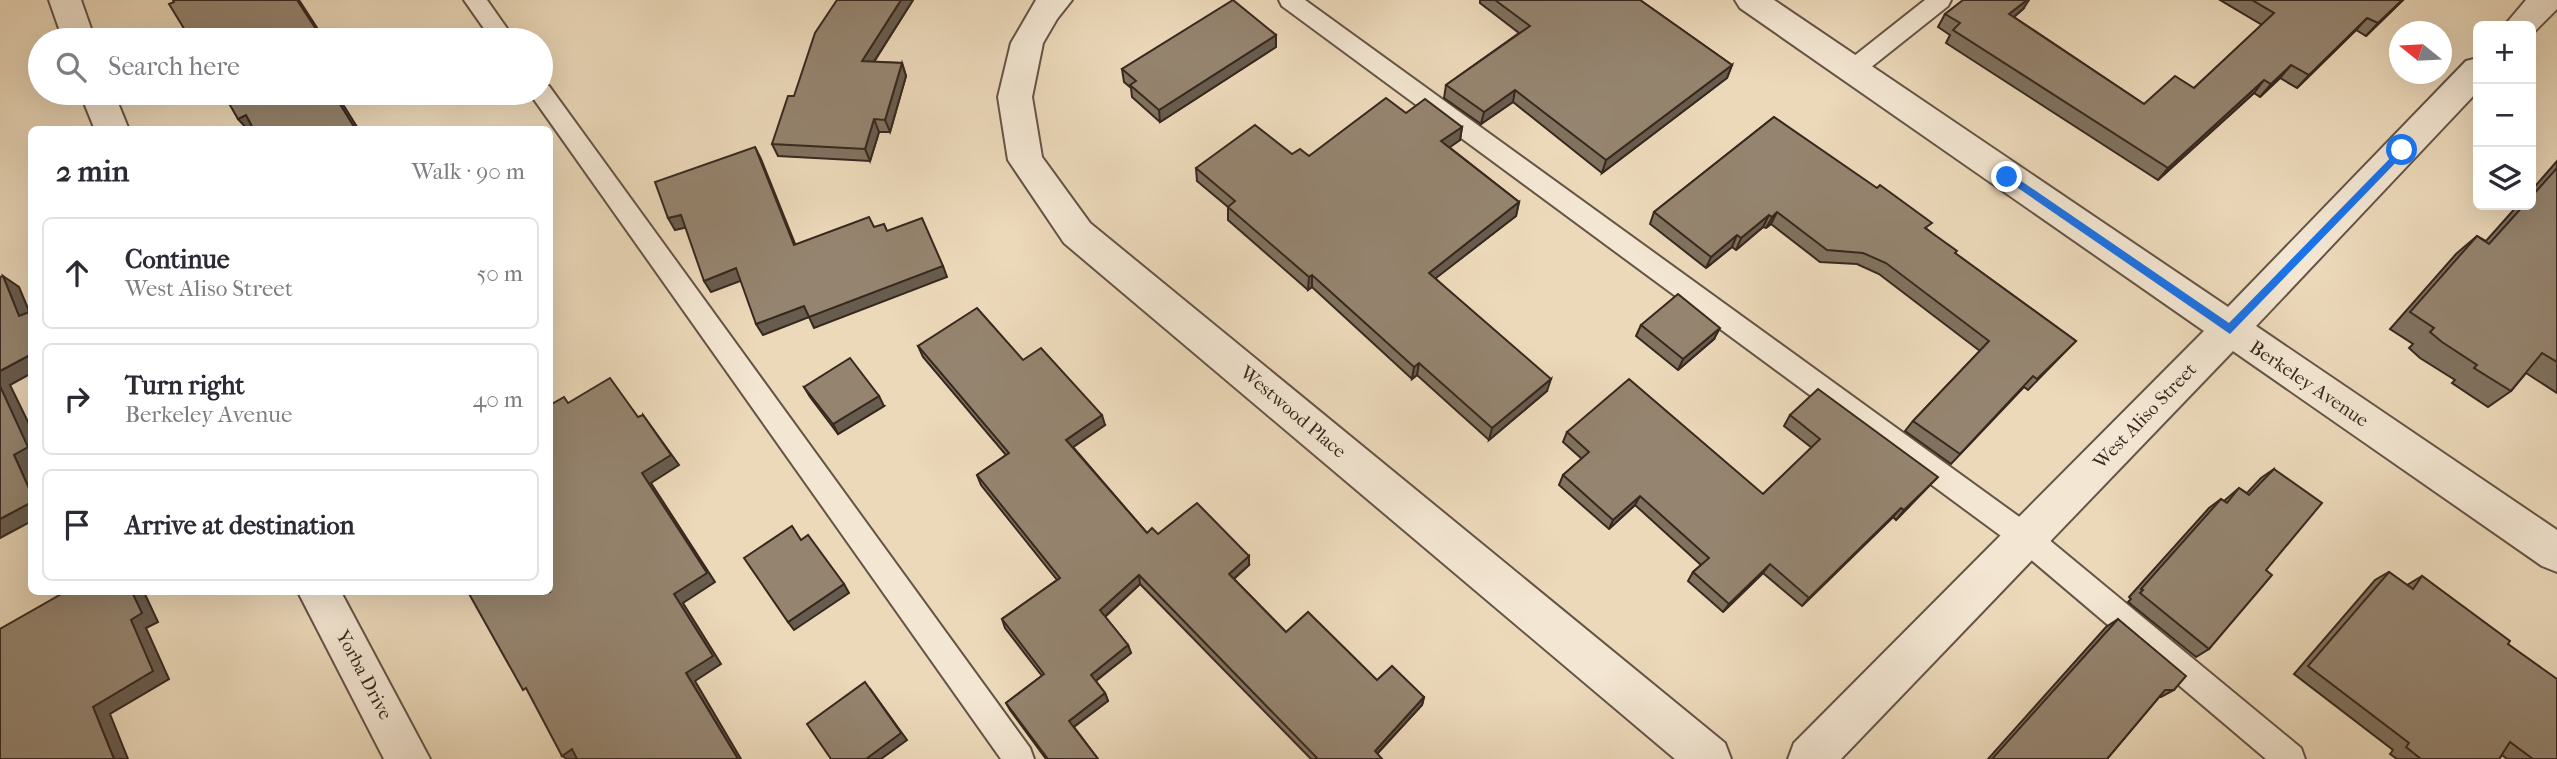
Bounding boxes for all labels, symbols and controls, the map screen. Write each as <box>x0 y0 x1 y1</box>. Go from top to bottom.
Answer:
north arrow <box>2389 21 2452 84</box>
map controls <box>2473 21 2536 210</box>
button: + <box>2473 21 2536 84</box>
search box <box>28 28 553 105</box>
icon: search <box>52 48 90 86</box>
text: Search here <box>108 51 240 82</box>
button: − <box>2473 84 2536 147</box>
route start <box>2386 134 2417 165</box>
button: layers <box>2473 147 2536 210</box>
text: 2 min <box>56 154 129 189</box>
text: Walk · 90 m <box>412 158 525 185</box>
route end <box>1991 161 2022 192</box>
text: Continue <box>125 244 230 275</box>
icon: ahead <box>58 254 96 292</box>
text: 50 m <box>476 260 523 287</box>
text: West Aliso Street <box>125 275 293 302</box>
street label: Berkeley Avenue <box>2246 336 2372 432</box>
street label: West Aliso Street <box>2088 358 2201 474</box>
street label: Westwood Place <box>1235 361 1350 463</box>
text: Turn right <box>125 370 245 401</box>
icon: right <box>58 380 96 418</box>
text: 40 m <box>473 386 523 413</box>
text: Berkeley Avenue <box>125 401 292 428</box>
icon: arrive <box>58 506 96 544</box>
text: Arrive at destination <box>125 510 355 541</box>
street label: Yorba Drive <box>331 626 397 723</box>

